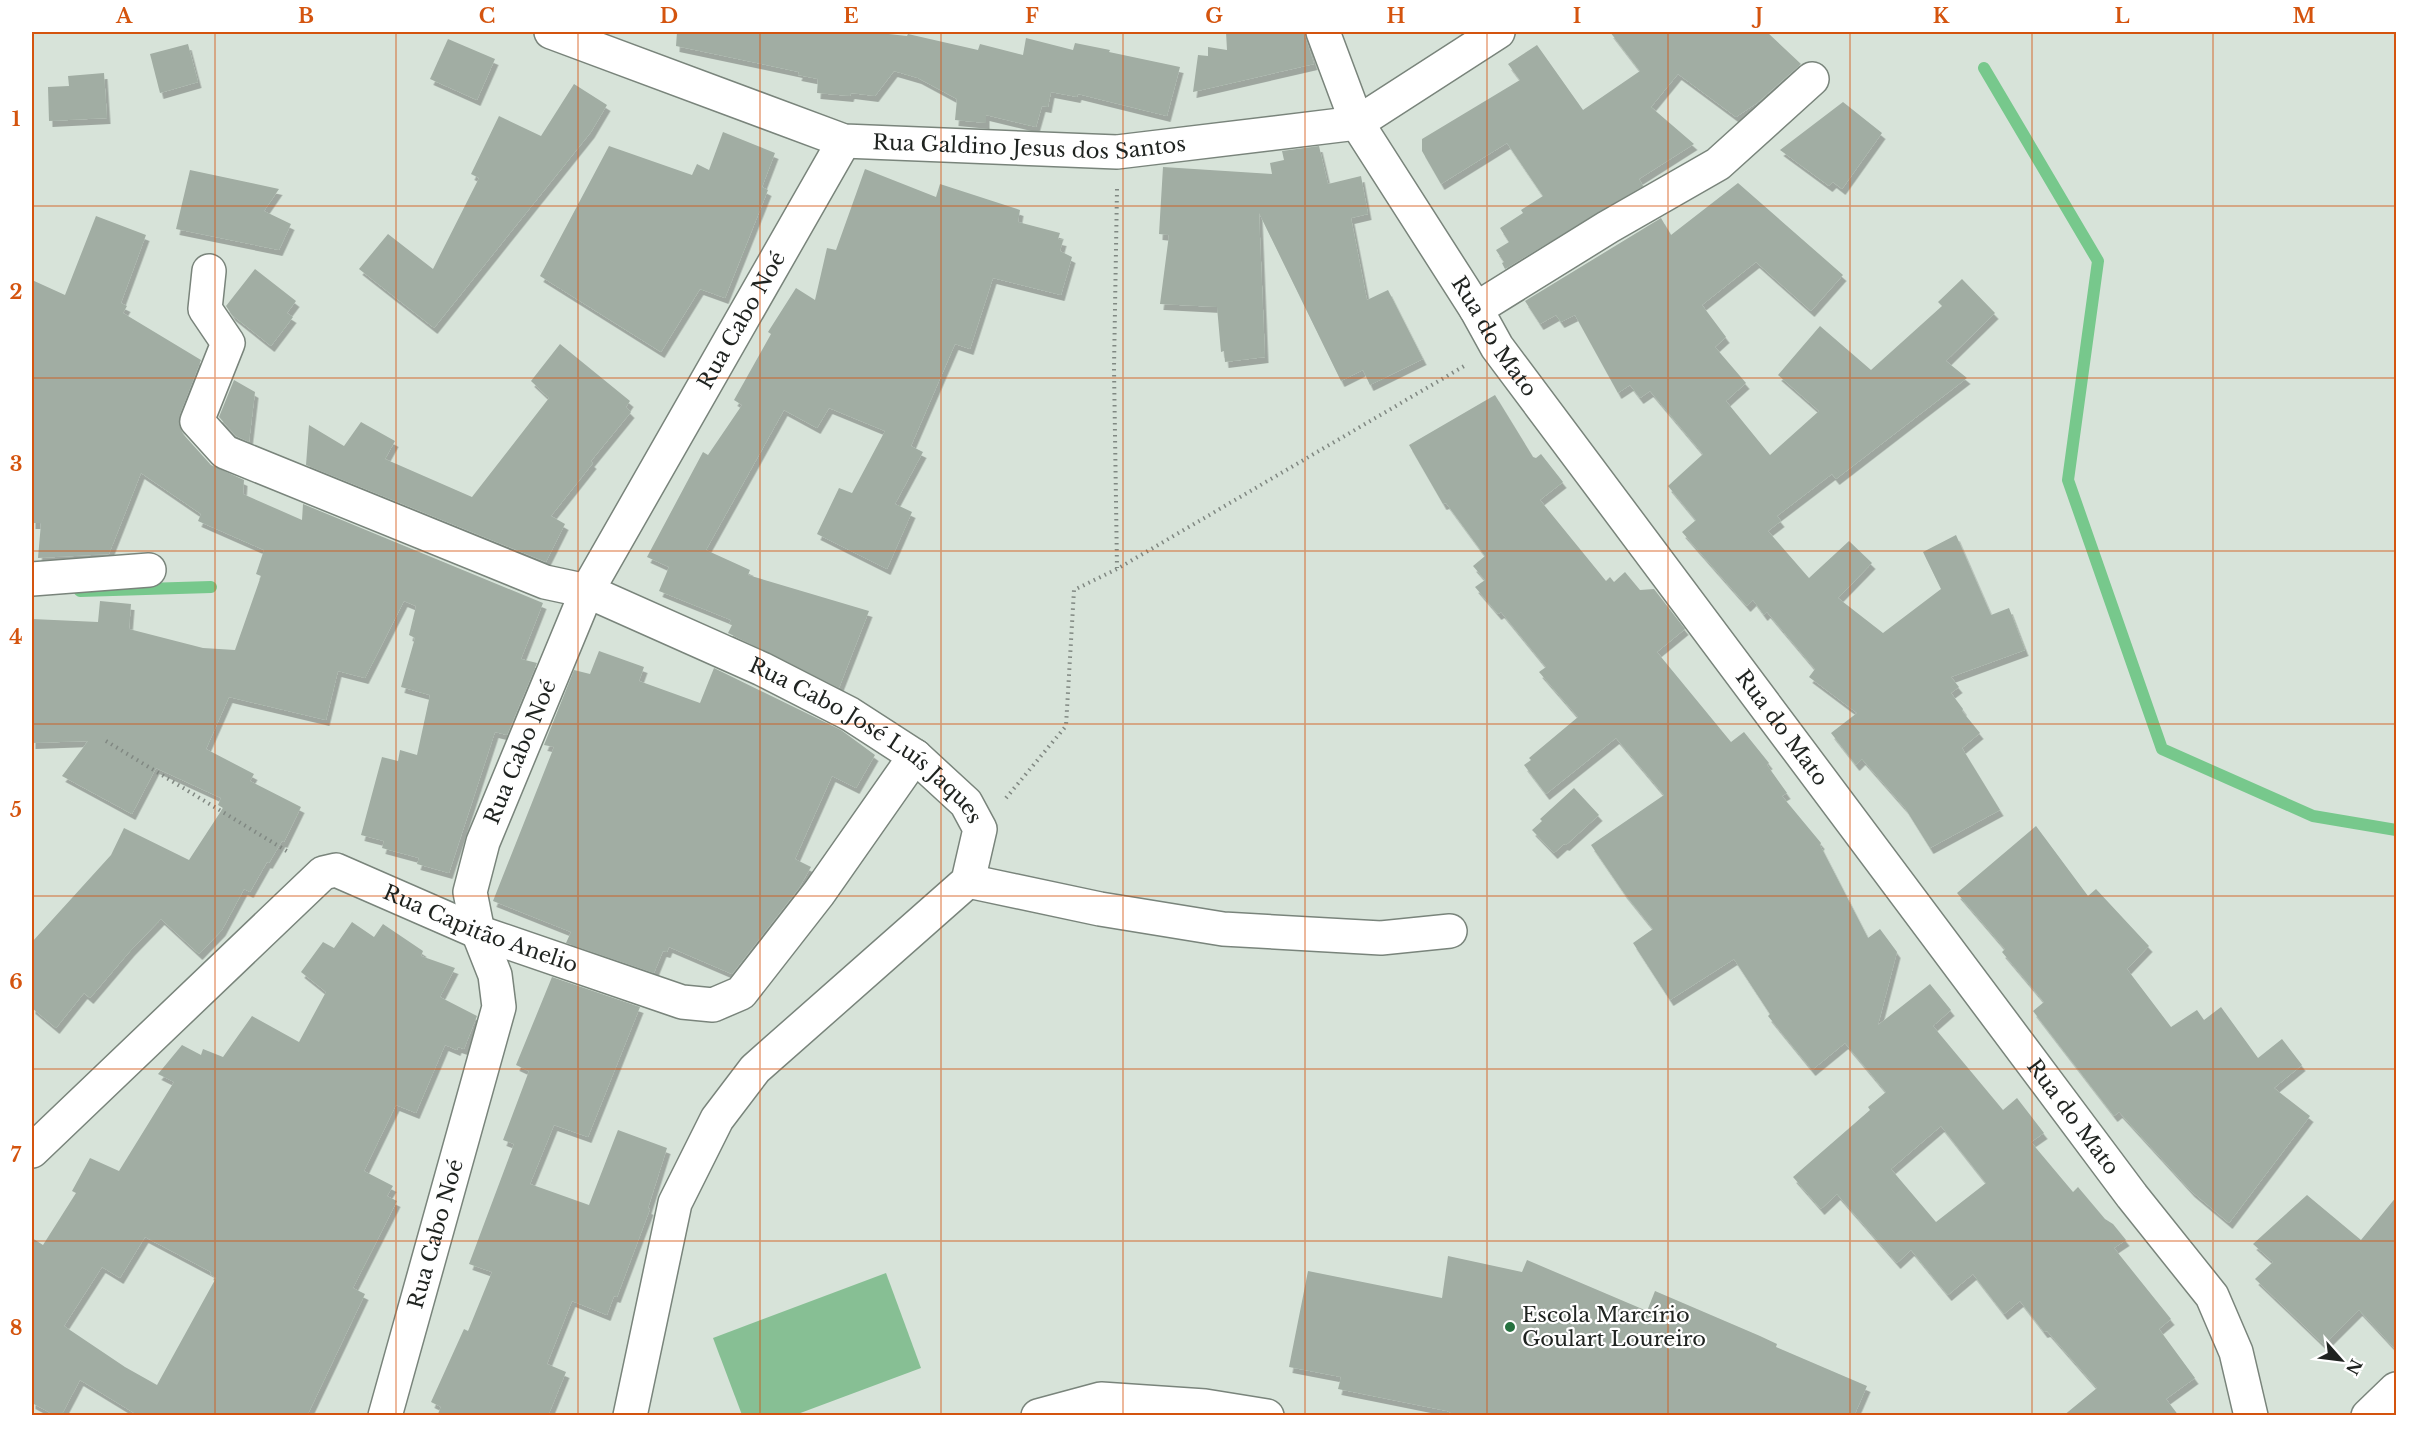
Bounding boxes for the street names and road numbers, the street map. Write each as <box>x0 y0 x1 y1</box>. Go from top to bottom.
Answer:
street label: Rua Galdino Jesus dos Santos <box>872 129 1187 165</box>
street label: Rua Cabo Noé <box>692 247 791 394</box>
street label: Rua do Mato <box>1446 272 1543 402</box>
street label: Rua Cabo José Luís Jaques <box>745 652 988 828</box>
street label: Rua do Mato <box>1730 665 1834 791</box>
street label: Rua Cabo Noé <box>479 676 562 828</box>
street label: Rua Capitão Anelio <box>379 879 581 978</box>
street label: Rua do Mato <box>2021 1054 2125 1180</box>
street label: Rua Cabo Noé <box>403 1156 469 1312</box>

